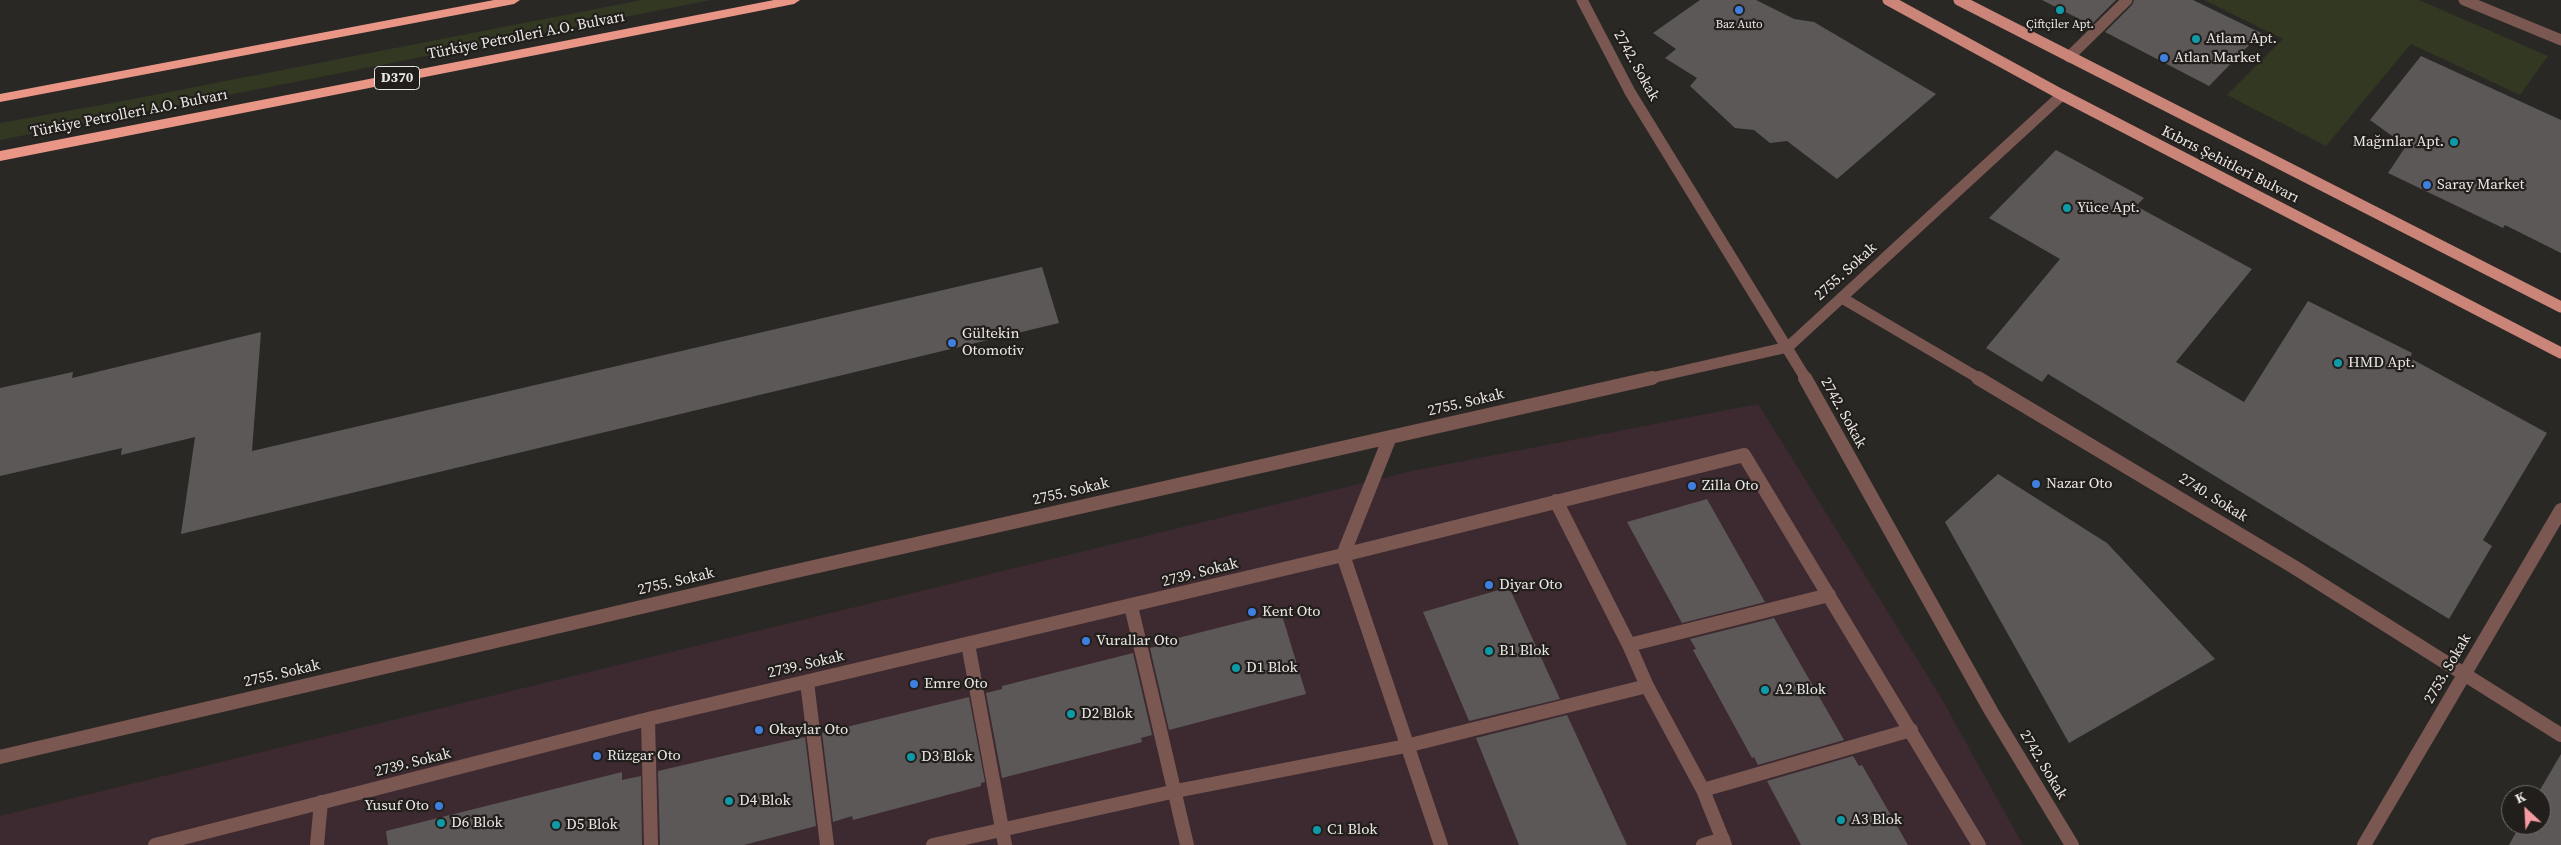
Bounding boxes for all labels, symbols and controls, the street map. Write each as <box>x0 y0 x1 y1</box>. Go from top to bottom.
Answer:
marker: Baz Auto <box>1733 4 1745 16</box>
marker: Çiftçiler Apt. <box>2054 4 2066 16</box>
street label: Türkiye Petrolleri A.O. Bulvarı <box>426 8 626 64</box>
place label: Baz Auto <box>1715 18 1763 32</box>
place label: Çiftçiler Apt. <box>2026 18 2094 32</box>
street label: 2742. Sokak <box>1609 28 1663 104</box>
place label: Atlam Apt. <box>2206 30 2277 48</box>
marker: Atlam Apt. <box>2190 33 2202 45</box>
place label: Atlan Market <box>2174 49 2260 67</box>
marker: Atlan Market <box>2158 52 2170 64</box>
road number: D370 <box>374 66 420 90</box>
street label: Türkiye Petrolleri A.O. Bulvarı <box>29 86 229 142</box>
street label: Kıbrıs Şehitleri Bulvarı <box>2158 123 2302 207</box>
place label: Mağınlar Apt. <box>2353 133 2444 151</box>
marker: Mağınlar Apt. <box>2448 136 2460 148</box>
place label: Saray Market <box>2437 176 2524 194</box>
marker: Saray Market <box>2421 179 2433 191</box>
place label: Yüce Apt. <box>2077 199 2140 217</box>
marker: Yüce Apt. <box>2061 202 2073 214</box>
street label: 2755. Sokak <box>1811 239 1881 305</box>
place label: Gültekin Otomotiv <box>962 325 1024 360</box>
marker: Gültekin Otomotiv <box>946 337 958 349</box>
place label: HMD Apt. <box>2348 354 2415 372</box>
marker: HMD Apt. <box>2332 357 2344 369</box>
street label: 2742. Sokak <box>1816 375 1870 451</box>
street label: 2755. Sokak <box>1426 385 1506 421</box>
street label: 2740. Sokak <box>2175 470 2251 526</box>
street label: 2755. Sokak <box>1031 474 1111 510</box>
place label: Nazar Oto <box>2046 475 2112 493</box>
place label: Zilla Oto <box>1702 477 1758 495</box>
marker: Nazar Oto <box>2030 478 2042 490</box>
marker: Zilla Oto <box>1686 480 1698 492</box>
street label: 2739. Sokak <box>1160 555 1240 591</box>
street label: 2755. Sokak <box>636 564 716 600</box>
place label: Diyar Oto <box>1499 576 1562 594</box>
marker: Diyar Oto <box>1483 579 1495 591</box>
place label: Kent Oto <box>1262 603 1320 621</box>
marker: Kent Oto <box>1246 606 1258 618</box>
street label: 2753. Sokak <box>2421 631 2475 707</box>
place label: Vurallar Oto <box>1096 632 1178 650</box>
marker: Vurallar Oto <box>1080 635 1092 647</box>
place label: B1 Blok <box>1499 642 1549 660</box>
marker: B1 Blok <box>1483 645 1495 657</box>
street label: 2739. Sokak <box>766 647 846 683</box>
street label: 2755. Sokak <box>242 656 322 692</box>
place label: D1 Blok <box>1246 659 1298 677</box>
marker: D1 Blok <box>1230 662 1242 674</box>
place label: Emre Oto <box>924 675 988 693</box>
marker: Emre Oto <box>908 678 920 690</box>
place label: A2 Blok <box>1775 681 1826 699</box>
marker: A2 Blok <box>1759 684 1771 696</box>
place label: D2 Blok <box>1081 705 1133 723</box>
marker: D2 Blok <box>1065 708 1077 720</box>
place label: Okaylar Oto <box>769 721 848 739</box>
marker: Okaylar Oto <box>753 724 765 736</box>
street label: 2742. Sokak <box>2015 727 2071 803</box>
street label: 2739. Sokak <box>373 745 453 781</box>
place label: Rüzgar Oto <box>607 747 681 765</box>
place label: D3 Blok <box>921 748 973 766</box>
marker: Rüzgar Oto <box>591 750 603 762</box>
marker: D3 Blok <box>905 751 917 763</box>
north arrow <box>2501 785 2551 835</box>
text: K <box>2511 786 2529 808</box>
place label: D4 Blok <box>739 792 791 810</box>
marker: D4 Blok <box>723 795 735 807</box>
place label: Yusuf Oto <box>364 797 429 815</box>
marker: Yusuf Oto <box>433 800 445 812</box>
place label: A3 Blok <box>1851 811 1902 829</box>
place label: D6 Blok <box>451 814 503 832</box>
marker: A3 Blok <box>1835 814 1847 826</box>
place label: D5 Blok <box>566 816 618 834</box>
marker: D6 Blok <box>435 817 447 829</box>
marker: D5 Blok <box>550 819 562 831</box>
place label: C1 Blok <box>1327 821 1378 839</box>
marker: C1 Blok <box>1311 824 1323 836</box>

